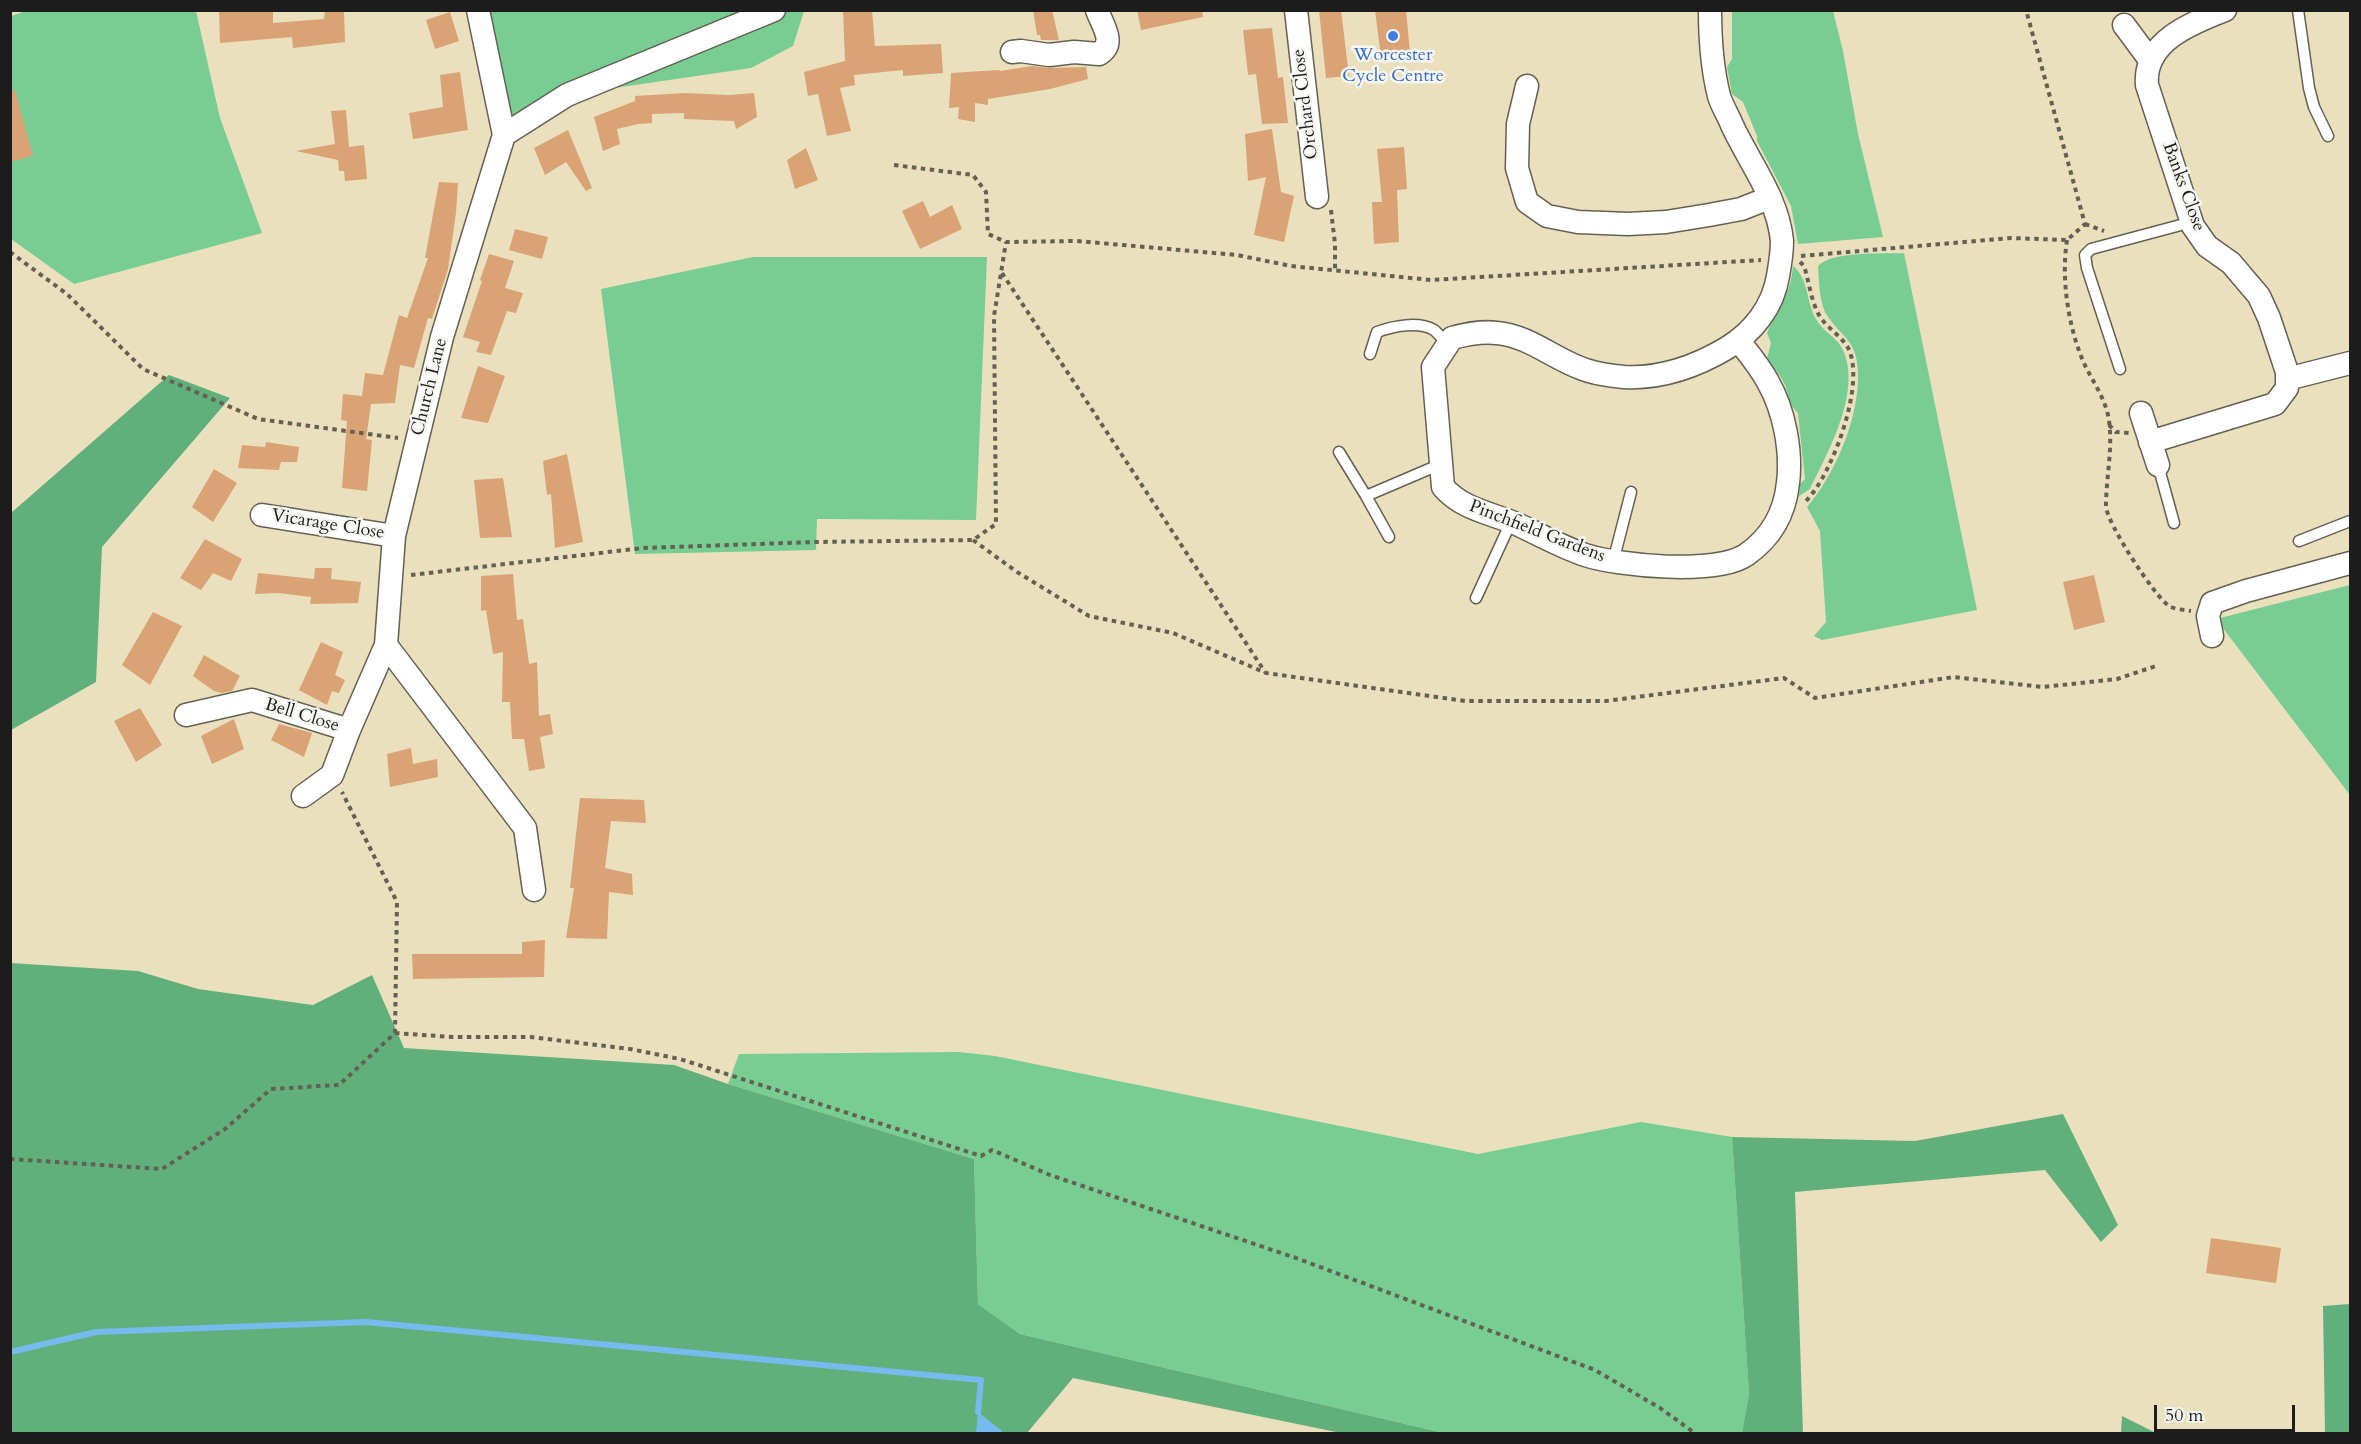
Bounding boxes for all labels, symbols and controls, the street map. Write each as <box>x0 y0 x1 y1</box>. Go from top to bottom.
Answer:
marker: Worcester Cycle Centre <box>1386 29 1400 43</box>
place label: Worcester Cycle Centre <box>1342 45 1444 88</box>
street label: Orchard Close <box>1289 47 1323 161</box>
street label: Banks Close <box>2157 140 2209 234</box>
street label: Church Lane <box>407 336 453 438</box>
street label: Pinchfield Gardens <box>1466 496 1608 568</box>
street label: Vicarage Close <box>270 505 386 545</box>
street label: Bell Close <box>262 694 342 738</box>
scale bar <box>2157 1393 2298 1431</box>
text: 50 m <box>2165 1403 2204 1428</box>

